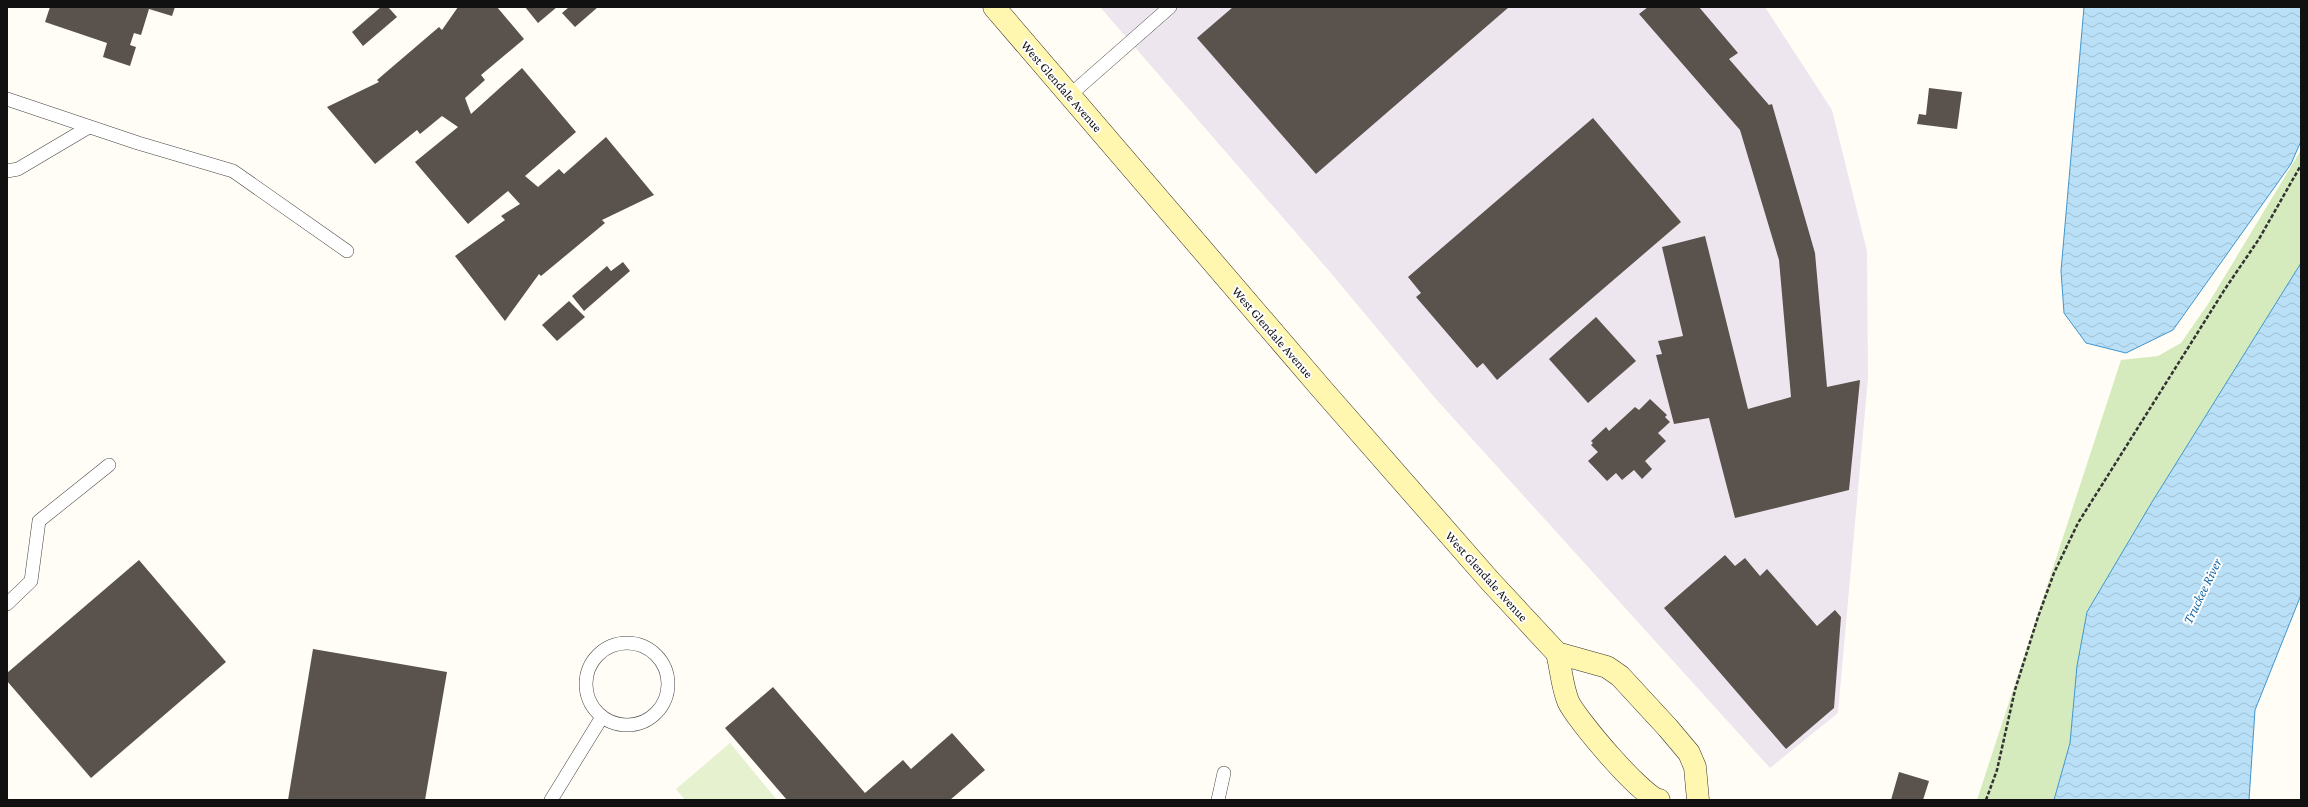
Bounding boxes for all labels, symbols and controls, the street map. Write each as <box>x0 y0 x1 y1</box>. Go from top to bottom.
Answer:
street label: West Glendale Avenue <box>1018 38 1106 135</box>
street label: West Glendale Avenue <box>1229 284 1317 381</box>
street label: West Glendale Avenue <box>1442 528 1531 625</box>
water label: Truckee River <box>2179 555 2225 626</box>

